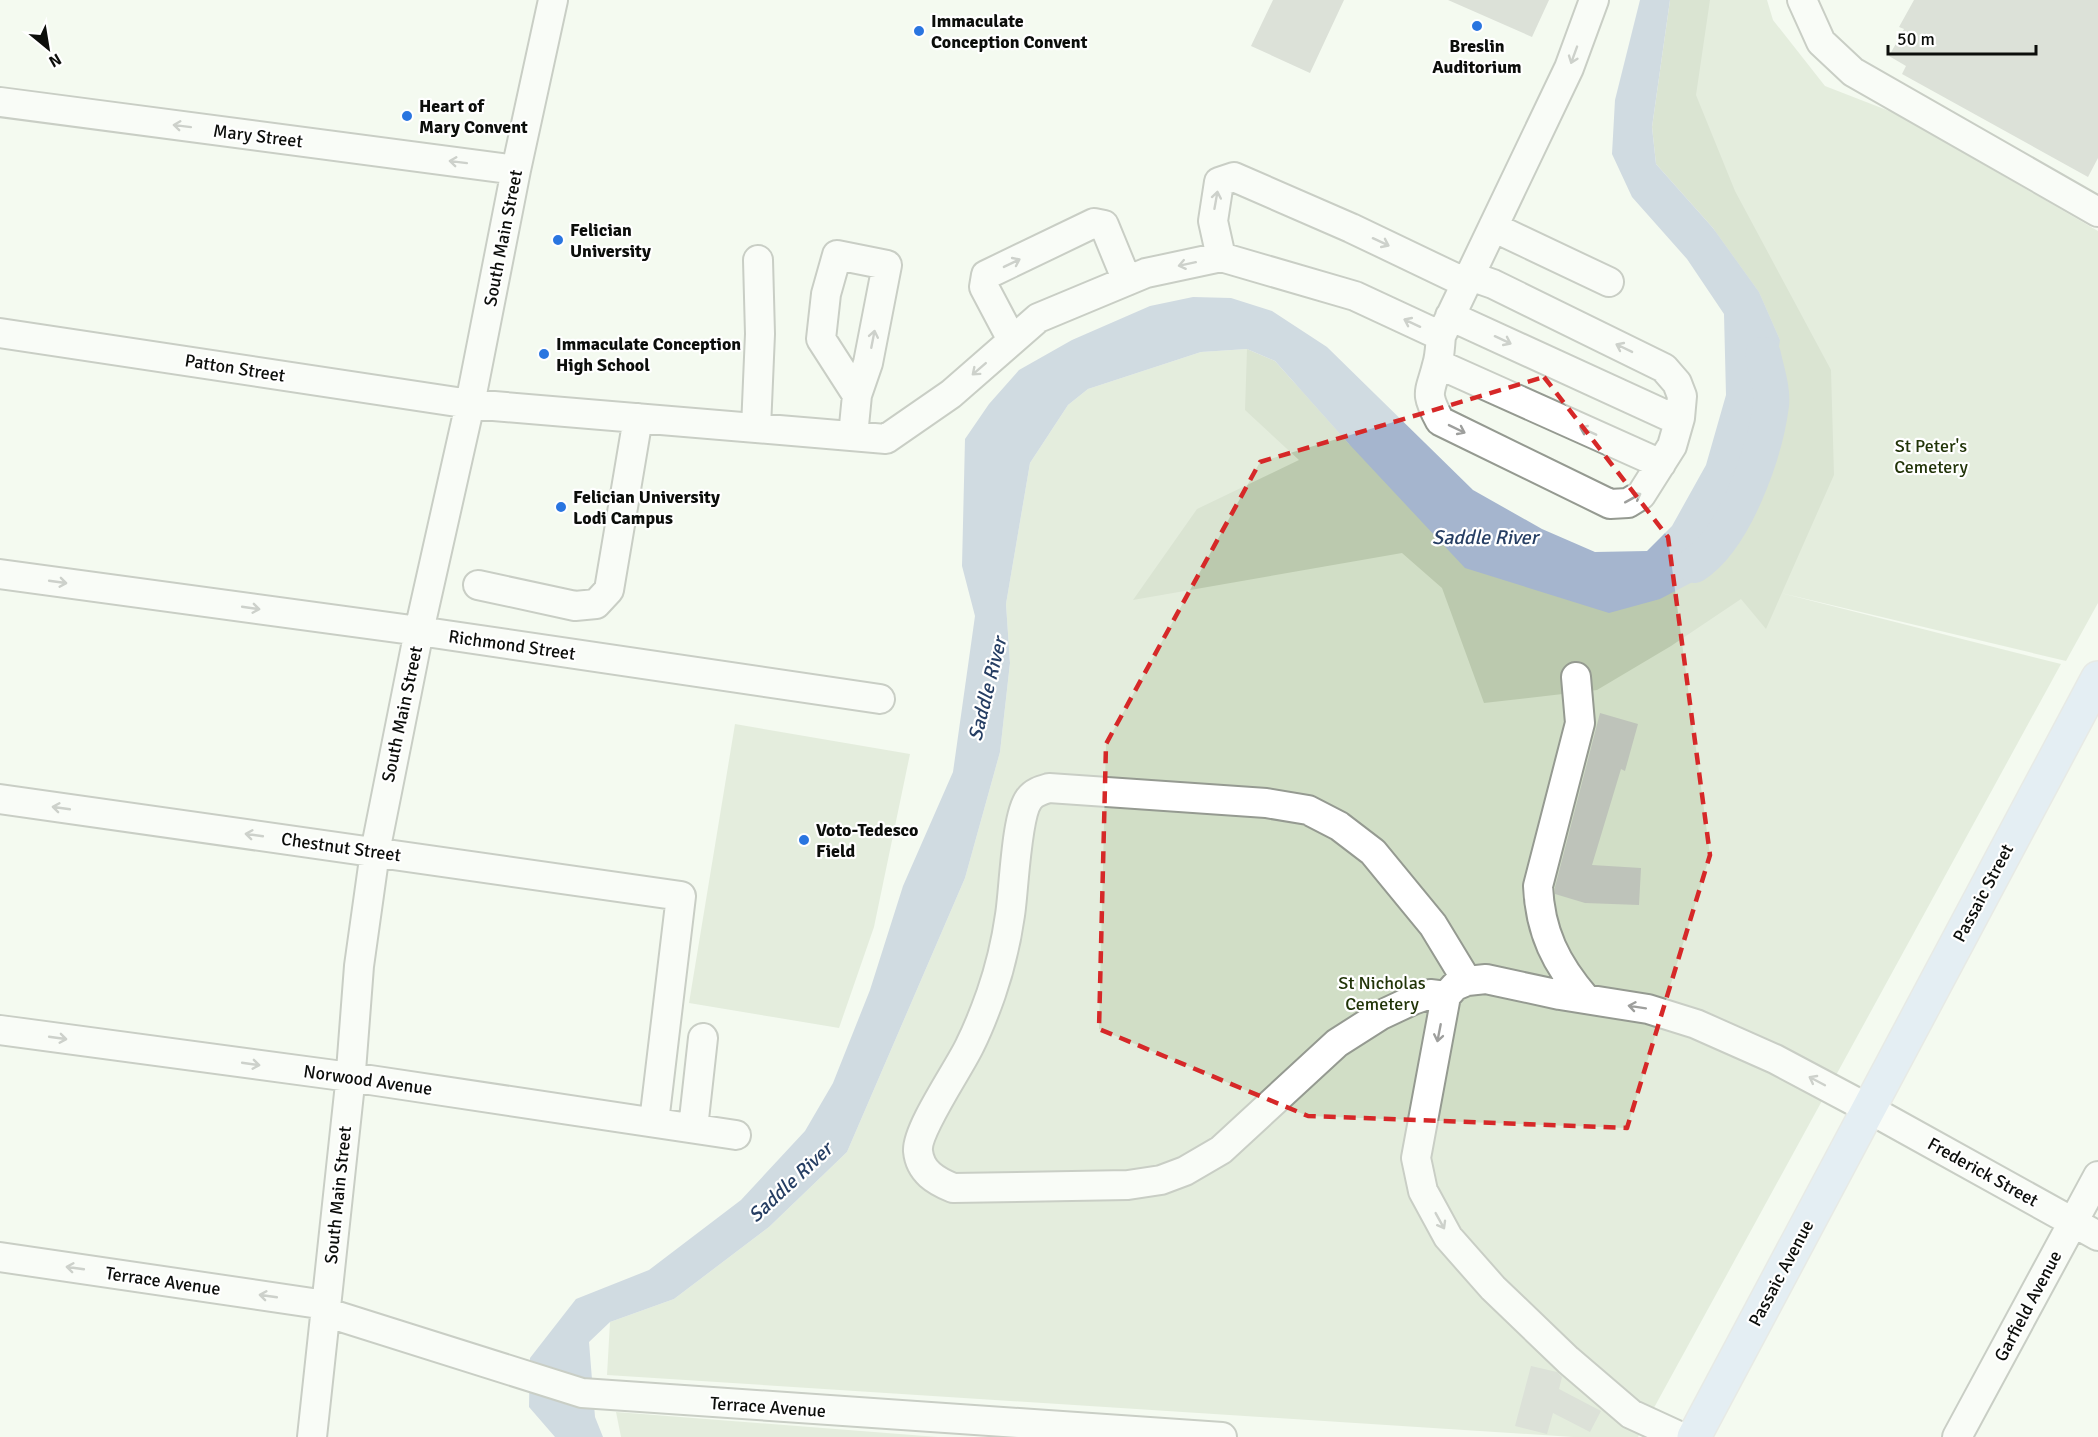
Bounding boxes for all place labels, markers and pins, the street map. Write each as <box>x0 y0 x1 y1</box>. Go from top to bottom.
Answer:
place label: Immaculate Conception Convent <box>931 10 1088 53</box>
marker: Breslin Auditorium <box>1470 19 1484 33</box>
marker: Immaculate Conception Convent <box>912 24 926 38</box>
place label: Breslin Auditorium <box>1432 35 1522 78</box>
place label: Heart of Mary Convent <box>419 95 528 138</box>
marker: Heart of Mary Convent <box>400 109 414 123</box>
place label: Felician University <box>570 219 651 262</box>
marker: Felician University <box>551 233 565 247</box>
place label: Immaculate Conception High School <box>556 333 741 376</box>
marker: Immaculate Conception High School <box>537 347 551 361</box>
place label: Felician University Lodi Campus <box>573 486 720 529</box>
marker: Felician University Lodi Campus <box>554 500 568 514</box>
place label: Voto-Tedesco Field <box>816 819 918 862</box>
marker: Voto-Tedesco Field <box>797 833 811 847</box>

